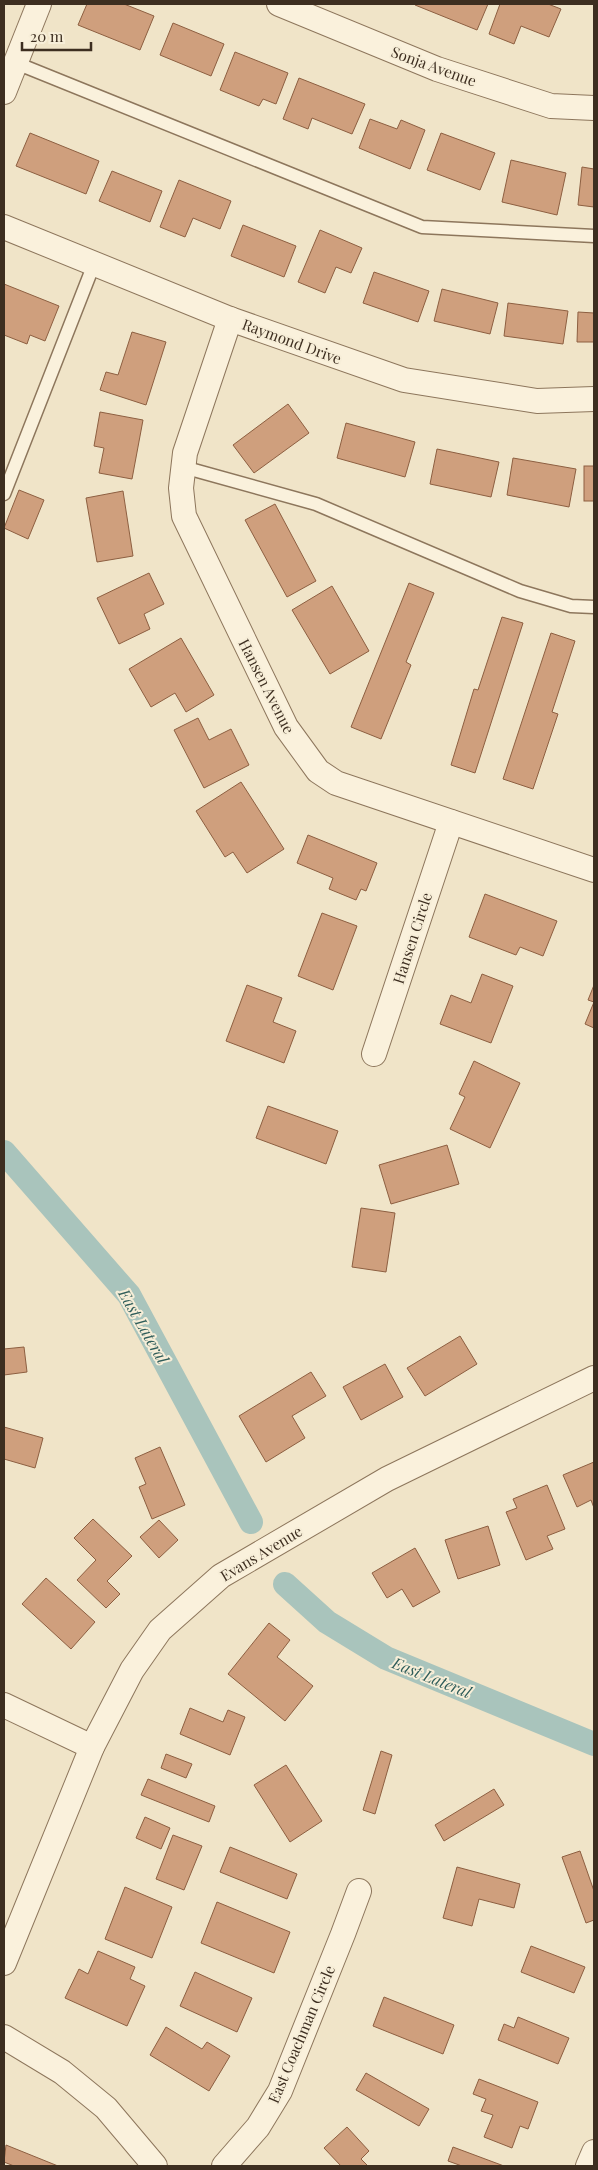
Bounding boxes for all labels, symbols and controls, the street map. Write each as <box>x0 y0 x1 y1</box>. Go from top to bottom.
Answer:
scale bar <box>22 20 91 52</box>
text: 20 m <box>30 26 64 46</box>
street label: Sonja Avenue <box>389 41 479 91</box>
street label: Raymond Drive <box>240 314 344 368</box>
street label: Hansen Avenue <box>235 635 299 737</box>
street label: Hansen Circle <box>388 890 436 986</box>
water label: East Lateral <box>114 1284 174 1368</box>
street label: Evans Avenue <box>216 1521 306 1585</box>
water label: East Lateral <box>389 1651 475 1702</box>
street label: East Coachman Circle <box>263 1962 339 2106</box>

